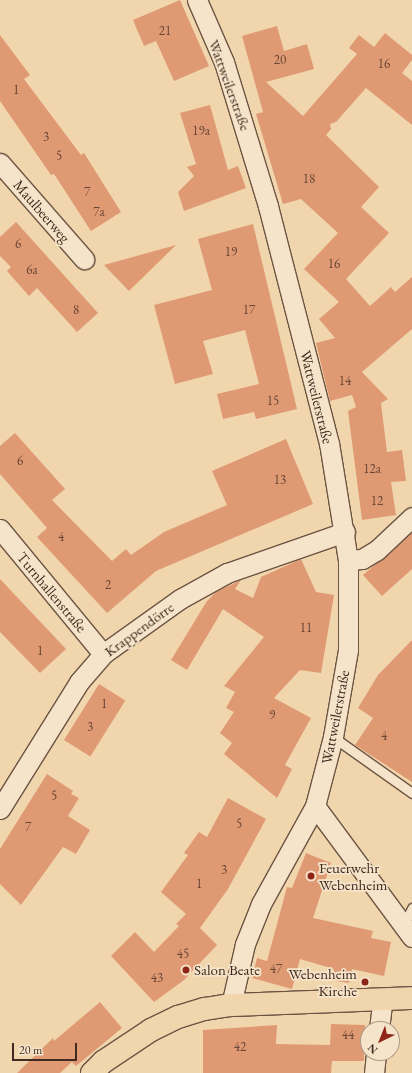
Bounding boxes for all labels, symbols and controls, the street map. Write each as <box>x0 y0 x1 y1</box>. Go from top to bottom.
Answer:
house number: 21 <box>159 23 171 39</box>
street label: Wattweilerstraße <box>205 37 255 133</box>
house number: 20 <box>274 52 286 68</box>
house number: 16 <box>378 56 390 72</box>
house number: 1 <box>13 82 19 98</box>
house number: 19a <box>192 123 210 139</box>
house number: 3 <box>43 129 49 145</box>
house number: 5 <box>56 148 62 164</box>
house number: 18 <box>303 171 315 187</box>
street label: Maulbeerweg <box>10 176 74 246</box>
house number: 7 <box>84 184 90 200</box>
house number: 7a <box>93 204 105 220</box>
house number: 6 <box>15 236 21 252</box>
house number: 19 <box>225 244 237 260</box>
house number: 16 <box>328 256 340 272</box>
house number: 6a <box>26 262 38 278</box>
house number: 8 <box>73 302 79 318</box>
house number: 17 <box>243 302 255 318</box>
street label: Wattweilerstraße <box>297 348 337 446</box>
house number: 14 <box>339 373 351 389</box>
house number: 15 <box>267 393 279 409</box>
house number: 6 <box>17 453 23 469</box>
house number: 12a <box>363 461 381 477</box>
house number: 13 <box>274 472 286 488</box>
house number: 12 <box>371 493 383 509</box>
house number: 4 <box>58 529 64 545</box>
street label: Turnhallenstraße <box>13 548 91 636</box>
house number: 2 <box>105 577 111 593</box>
street label: Krappendörre <box>101 598 177 660</box>
house number: 11 <box>300 620 312 636</box>
house number: 1 <box>37 643 43 659</box>
street label: Wattweilerstraße <box>317 668 353 766</box>
house number: 1 <box>101 696 107 712</box>
house number: 9 <box>269 707 275 723</box>
house number: 3 <box>87 719 93 735</box>
house number: 4 <box>381 728 387 744</box>
house number: 5 <box>51 788 57 804</box>
house number: 5 <box>236 816 242 832</box>
house number: 7 <box>25 819 31 835</box>
place label: Feuerwehr Webenheim <box>319 858 388 893</box>
house number: 3 <box>221 862 227 878</box>
marker: Feuerwehr Webenheim <box>306 871 316 881</box>
house number: 1 <box>196 876 202 892</box>
house number: 45 <box>177 946 189 962</box>
place label: Salon Beate <box>194 961 260 979</box>
house number: 47 <box>270 961 282 977</box>
place label: Webenheim Kirche <box>288 964 357 999</box>
marker: Salon Beate <box>181 965 191 975</box>
house number: 43 <box>151 970 163 986</box>
marker: Webenheim Kirche <box>360 977 370 987</box>
north arrow <box>360 1021 400 1061</box>
house number: 44 <box>342 1027 354 1043</box>
scale bar <box>14 1035 79 1061</box>
house number: 42 <box>234 1039 246 1055</box>
text: N <box>364 1041 381 1057</box>
text: 20 m <box>19 1042 42 1058</box>

